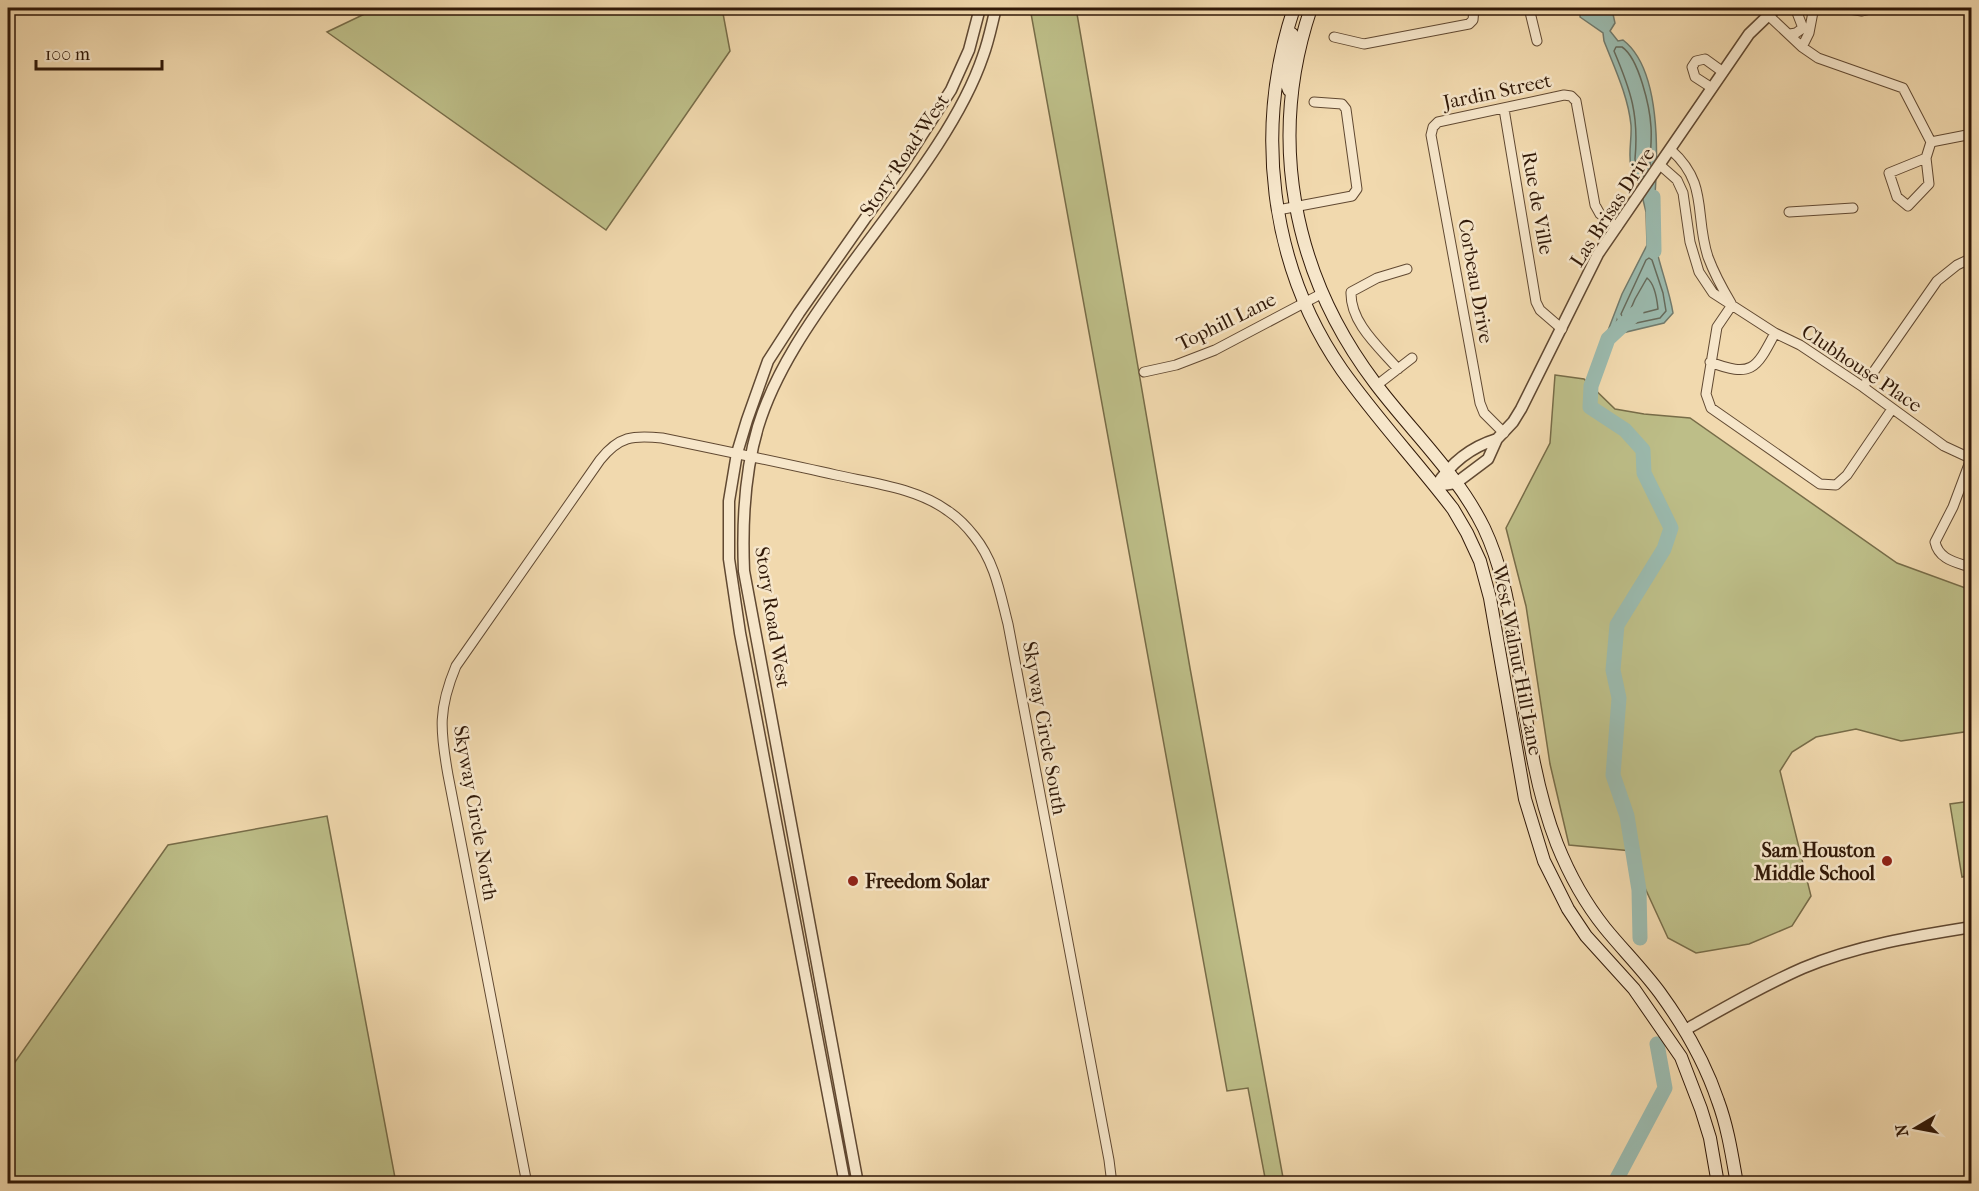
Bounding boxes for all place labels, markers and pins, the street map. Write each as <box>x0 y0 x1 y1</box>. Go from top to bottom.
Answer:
place label: Sam Houston Middle School <box>1753 839 1875 885</box>
marker: Sam Houston Middle School <box>1880 854 1894 868</box>
place label: Freedom Solar <box>864 870 990 893</box>
marker: Freedom Solar <box>846 874 860 888</box>

